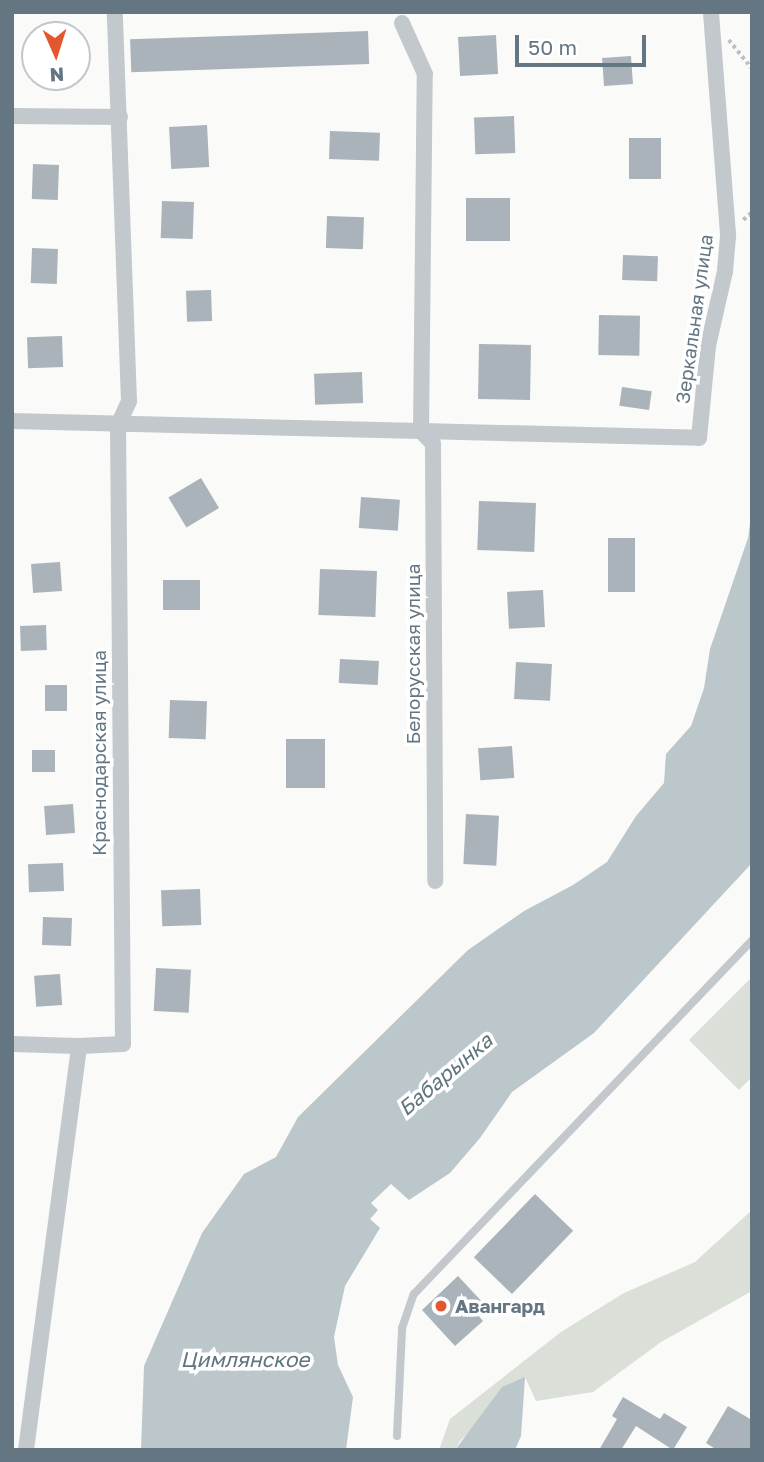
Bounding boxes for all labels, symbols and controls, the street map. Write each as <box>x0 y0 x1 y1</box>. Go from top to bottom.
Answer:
north arrow <box>21 21 91 91</box>
scale bar <box>519 21 650 65</box>
text: 50 m <box>528 34 577 60</box>
text: N <box>49 64 65 87</box>
street label: Зеркальная улица <box>671 233 717 405</box>
street label: Белорусская улица <box>402 564 424 744</box>
street label: Краснодарская улица <box>88 650 110 856</box>
water label: Бабарынка <box>393 1027 497 1121</box>
place label: Авангард <box>455 1295 545 1317</box>
marker: Авангард <box>433 1298 449 1314</box>
water label: Цимлянское <box>181 1346 309 1372</box>

